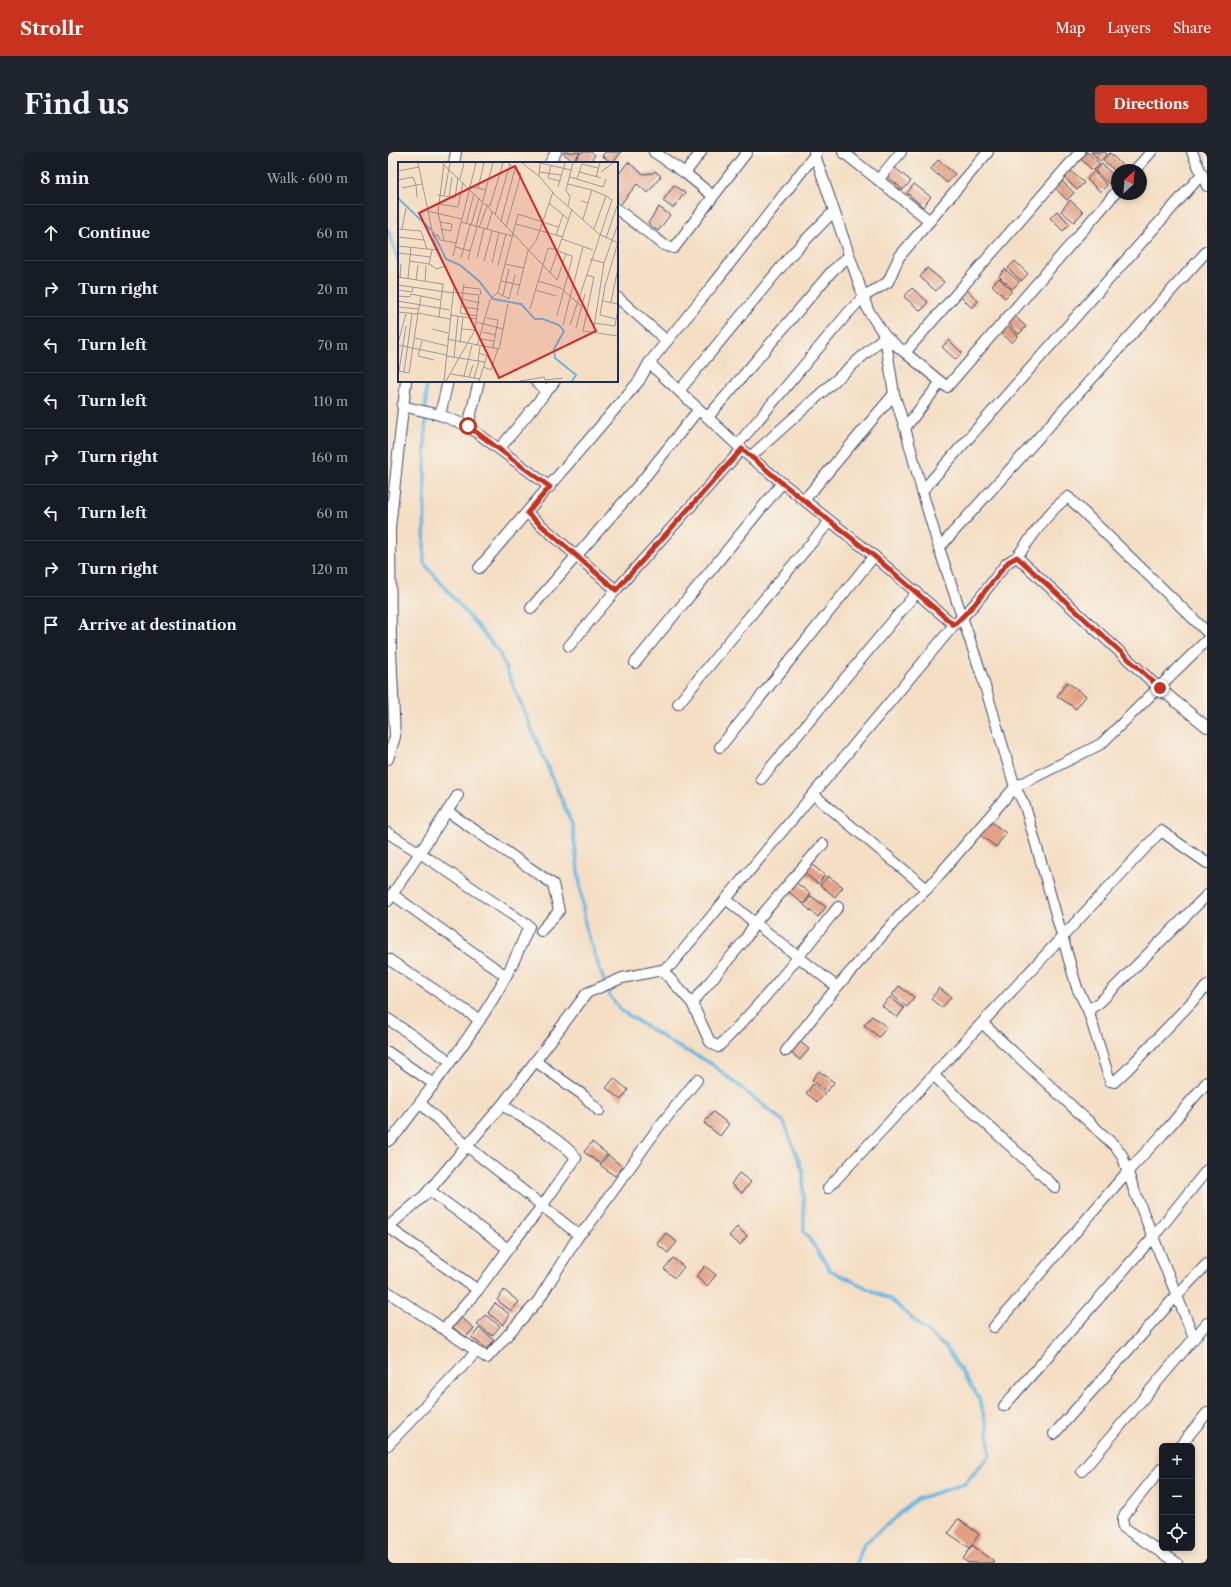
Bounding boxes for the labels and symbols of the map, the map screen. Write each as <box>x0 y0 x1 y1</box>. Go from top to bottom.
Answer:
inset map <box>398 162 618 382</box>
north arrow <box>1111 164 1147 200</box>
route start <box>459 417 477 435</box>
route end <box>1151 679 1169 697</box>

